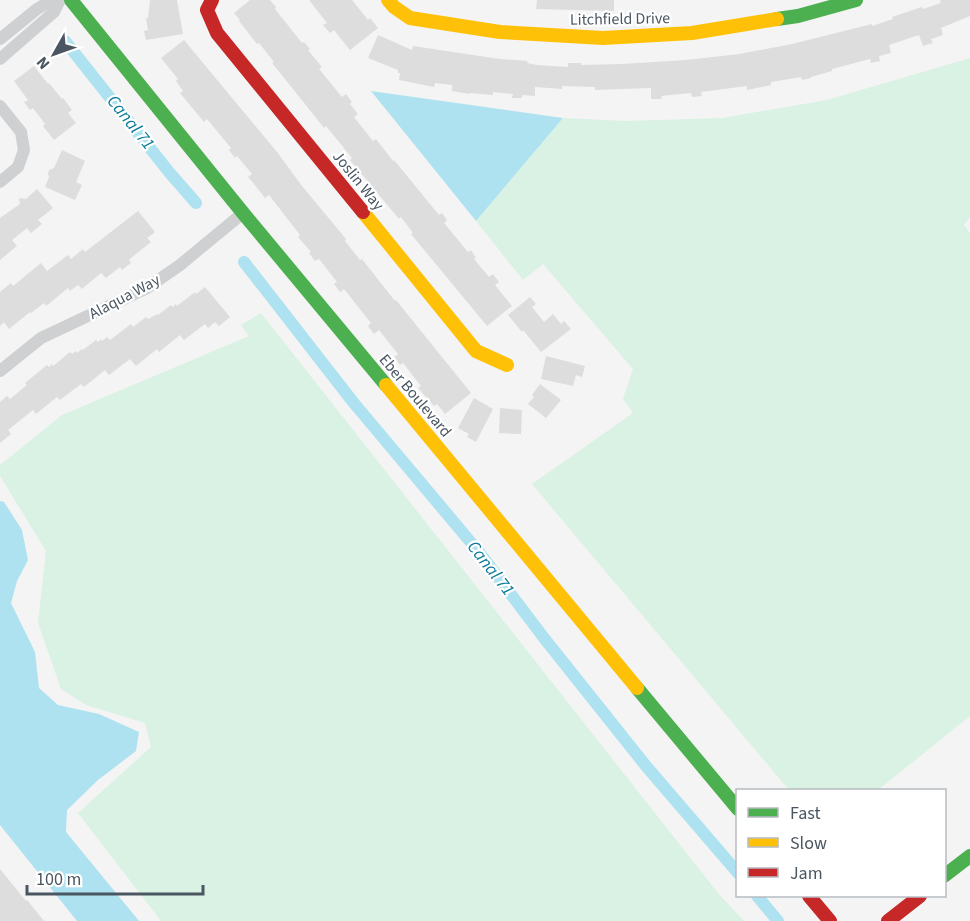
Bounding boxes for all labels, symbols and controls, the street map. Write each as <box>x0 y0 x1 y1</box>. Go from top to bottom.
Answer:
street label: Litchfield Drive <box>570 7 670 31</box>
north arrow <box>24 24 84 84</box>
text: N <box>31 52 55 74</box>
water label: Canal 71 <box>101 90 160 155</box>
street label: Joslin Way <box>327 146 389 215</box>
street label: Alaqua Way <box>85 269 164 325</box>
street label: Eber Boulevard <box>374 349 457 442</box>
water label: Canal 71 <box>461 535 520 601</box>
legend <box>736 789 946 897</box>
text: Fast <box>790 801 821 826</box>
text: Slow <box>790 831 827 856</box>
scale bar <box>27 858 202 896</box>
text: Jam <box>790 861 823 886</box>
text: 100 m <box>36 867 81 892</box>

